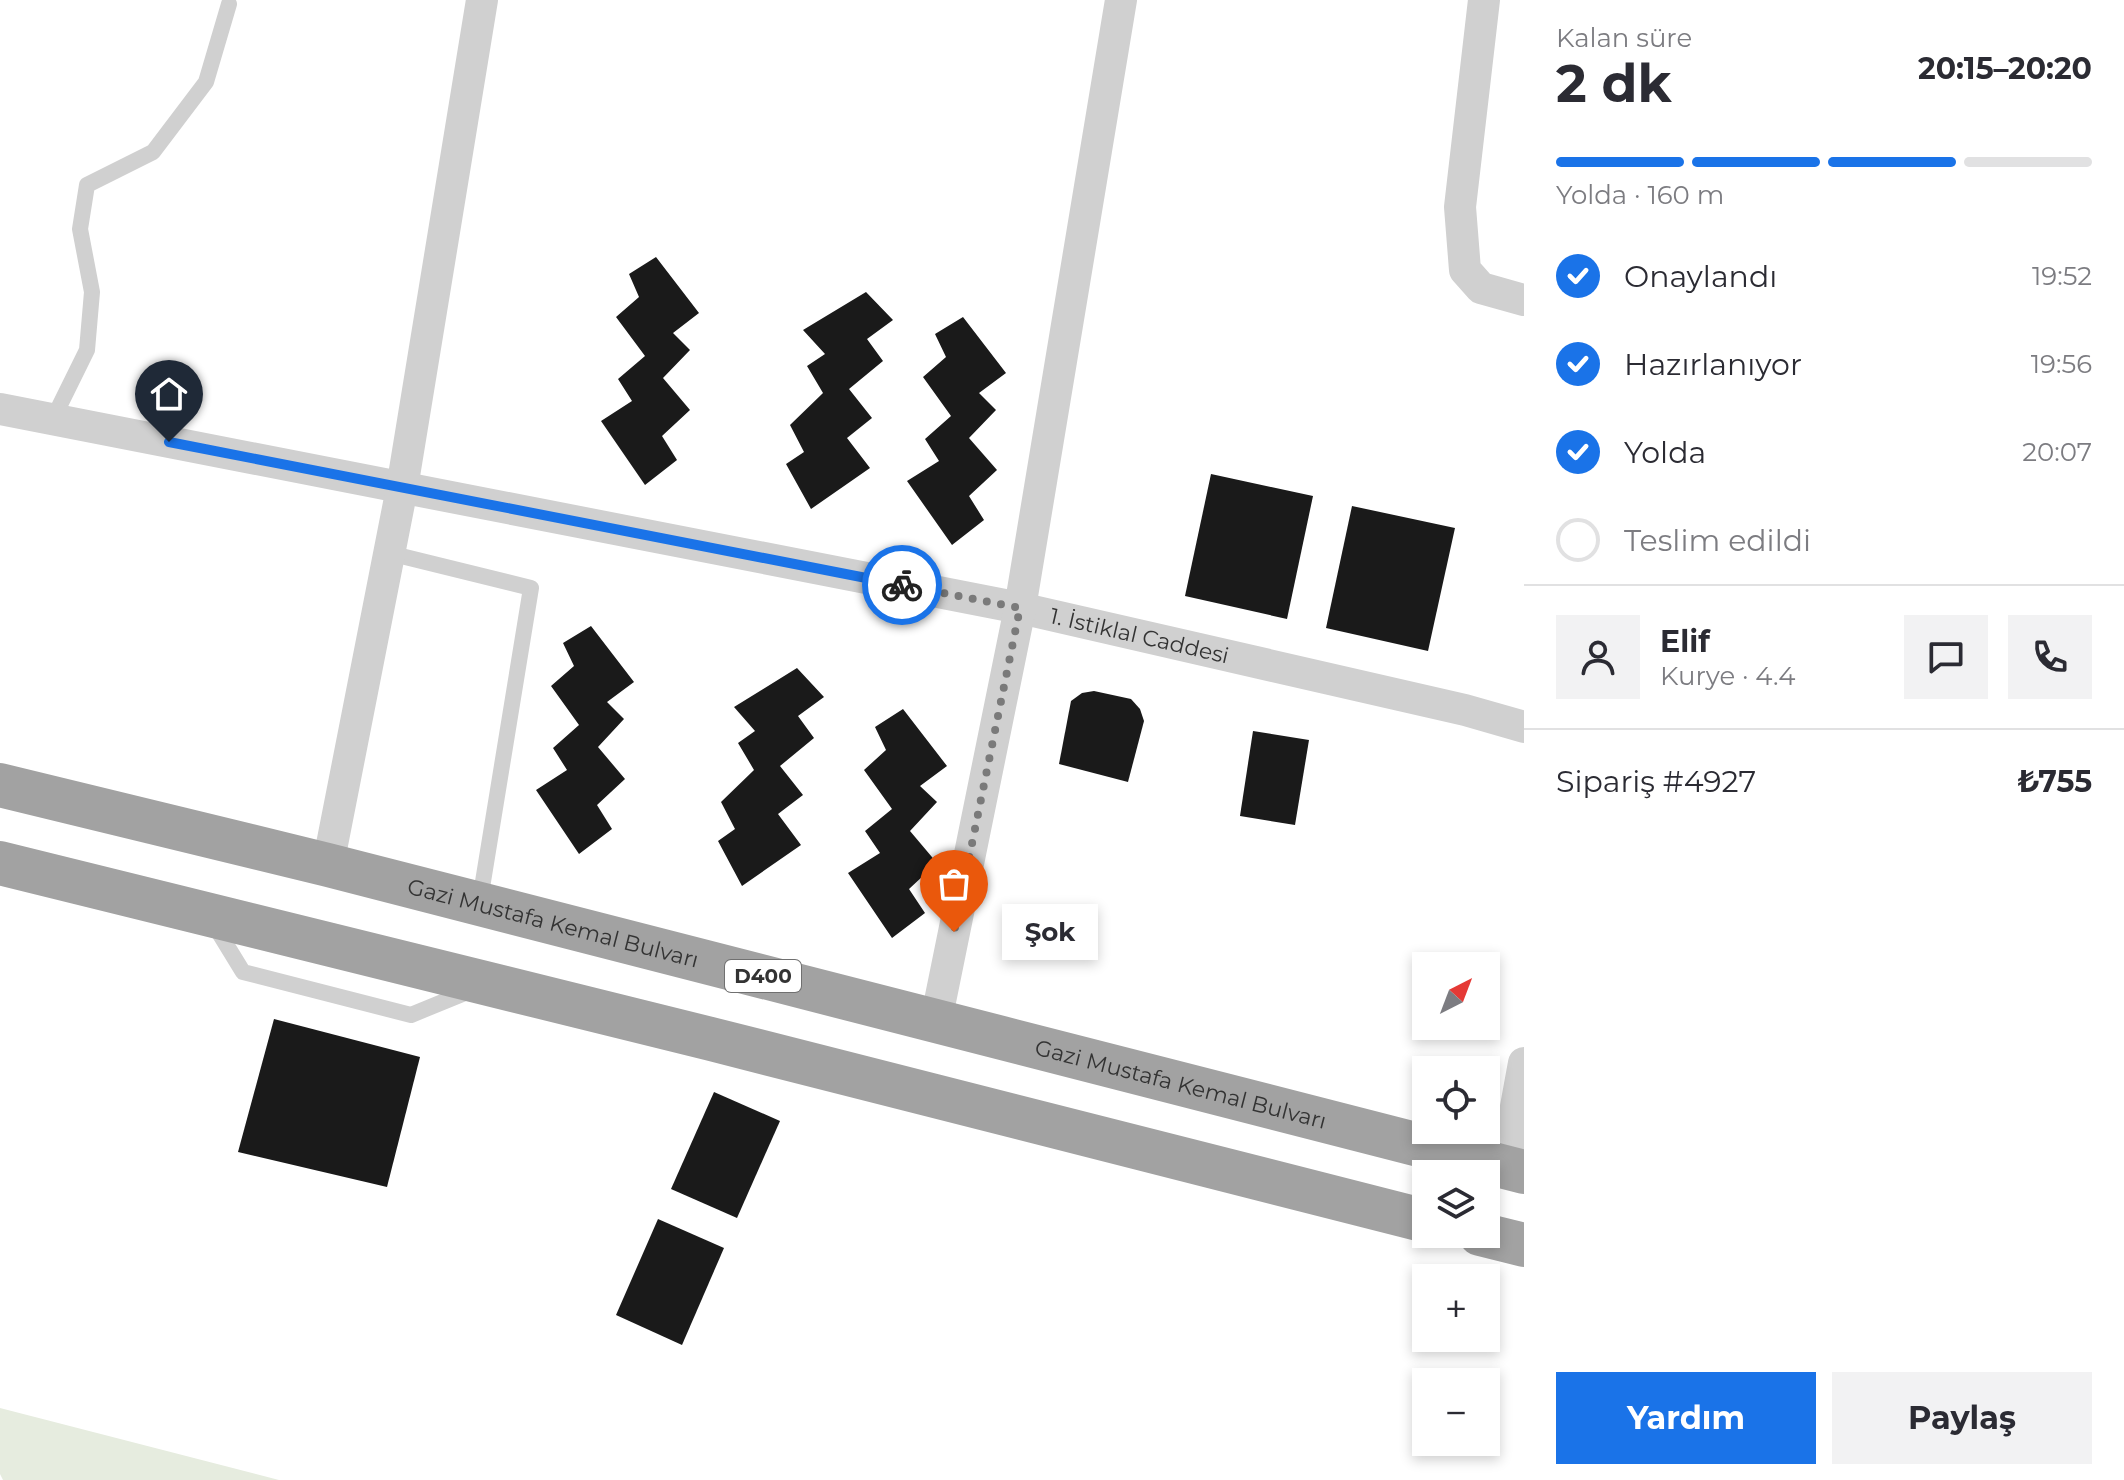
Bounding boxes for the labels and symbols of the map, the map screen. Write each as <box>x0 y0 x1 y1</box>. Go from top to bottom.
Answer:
pin <box>135 360 203 442</box>
courier <box>862 545 942 625</box>
street label: 1. İstiklal Caddesi <box>1048 602 1232 669</box>
pin <box>920 850 988 932</box>
street label: Gazi Mustafa Kemal Bulvarı <box>404 873 702 974</box>
callout: Şok <box>1002 904 1098 960</box>
north arrow <box>1412 952 1500 1040</box>
road number: D400 <box>725 960 801 992</box>
street label: Gazi Mustafa Kemal Bulvarı <box>1032 1034 1329 1135</box>

